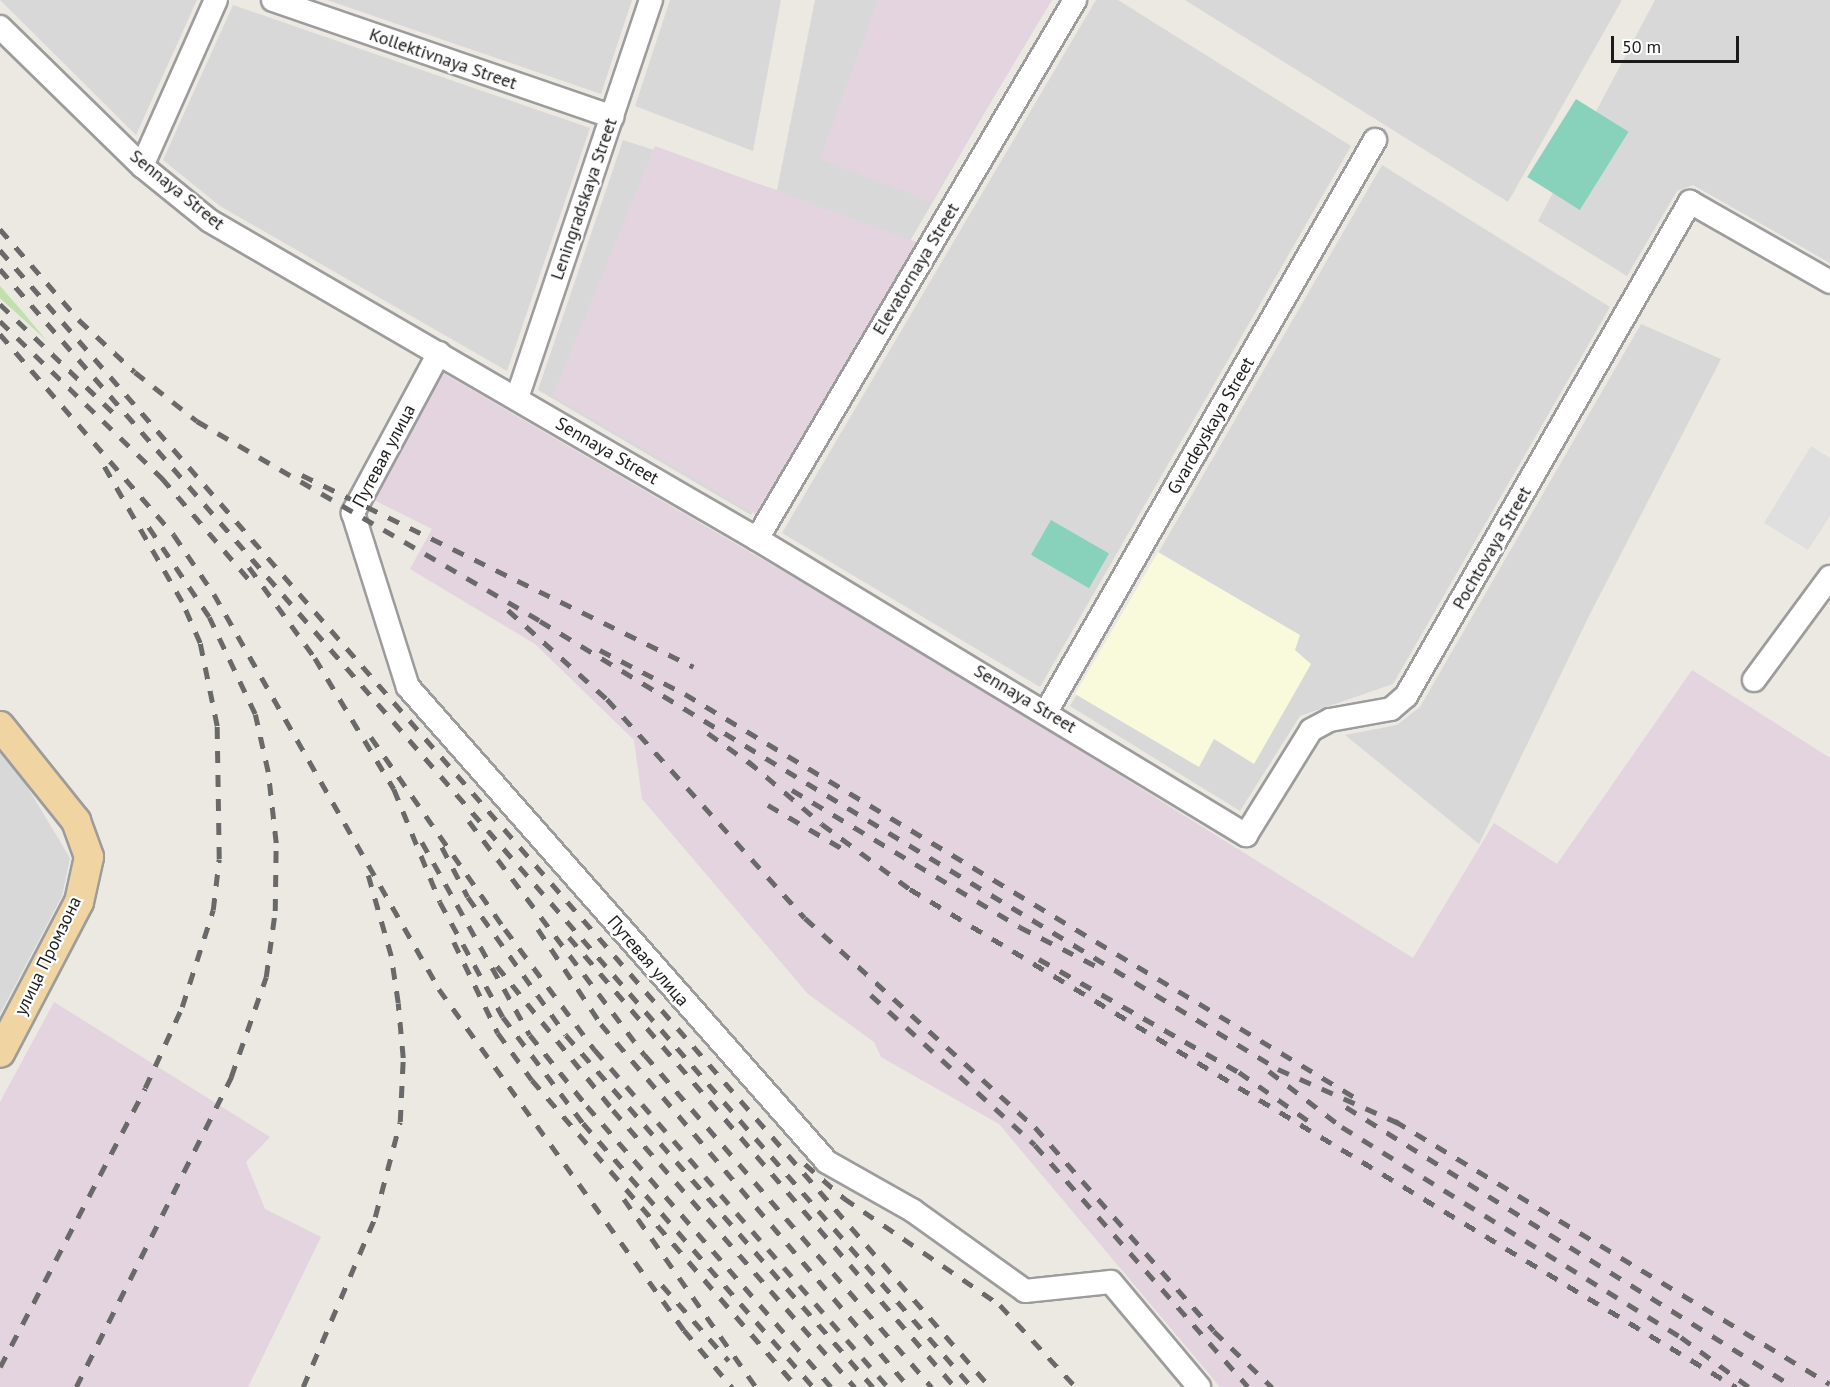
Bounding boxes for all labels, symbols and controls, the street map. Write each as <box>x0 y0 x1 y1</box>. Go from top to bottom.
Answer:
street label: Kollektivnaya Street <box>366 24 520 94</box>
scale bar <box>1614 24 1742 62</box>
text: 50 m <box>1622 35 1661 58</box>
street label: Leningradskaya Street <box>546 115 622 283</box>
street label: Sennaya Street <box>125 145 229 235</box>
street label: Elevatornaya Street <box>868 199 964 339</box>
street label: Gvardeyskaya Street <box>1163 354 1259 498</box>
street label: Путевая улица <box>348 401 420 511</box>
street label: Sennaya Street <box>552 413 662 489</box>
street label: Pochtovaya Street <box>1448 483 1536 613</box>
street label: Sennaya Street <box>970 660 1080 738</box>
street label: улица Промзона <box>10 893 86 1019</box>
street label: Путевая улица <box>603 911 693 1011</box>

